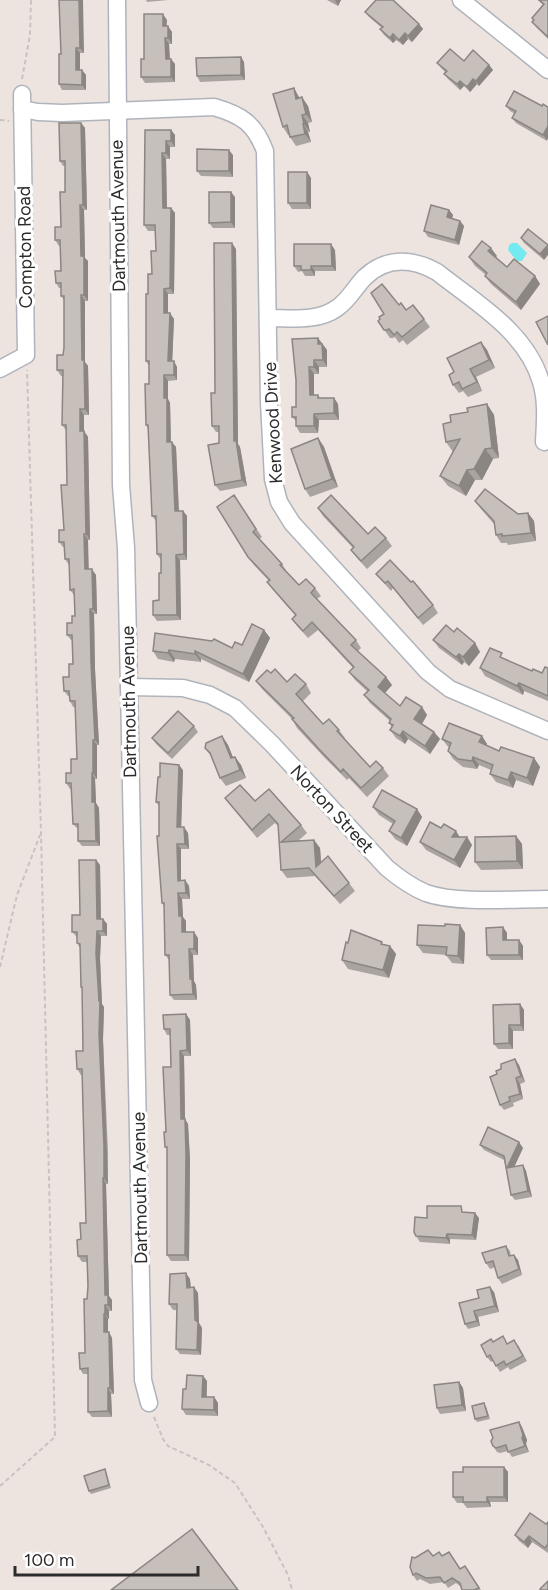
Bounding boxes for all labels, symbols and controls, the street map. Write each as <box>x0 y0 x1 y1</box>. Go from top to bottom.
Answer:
street label: Dartmouth Avenue <box>106 139 130 292</box>
street label: Compton Road <box>13 186 37 308</box>
street label: Kenwood Drive <box>259 361 287 484</box>
street label: Dartmouth Avenue <box>117 625 141 778</box>
street label: Norton Street <box>286 760 379 858</box>
street label: Dartmouth Avenue <box>128 1111 152 1264</box>
scale bar <box>15 1539 198 1577</box>
text: 100 m <box>24 1549 74 1571</box>

